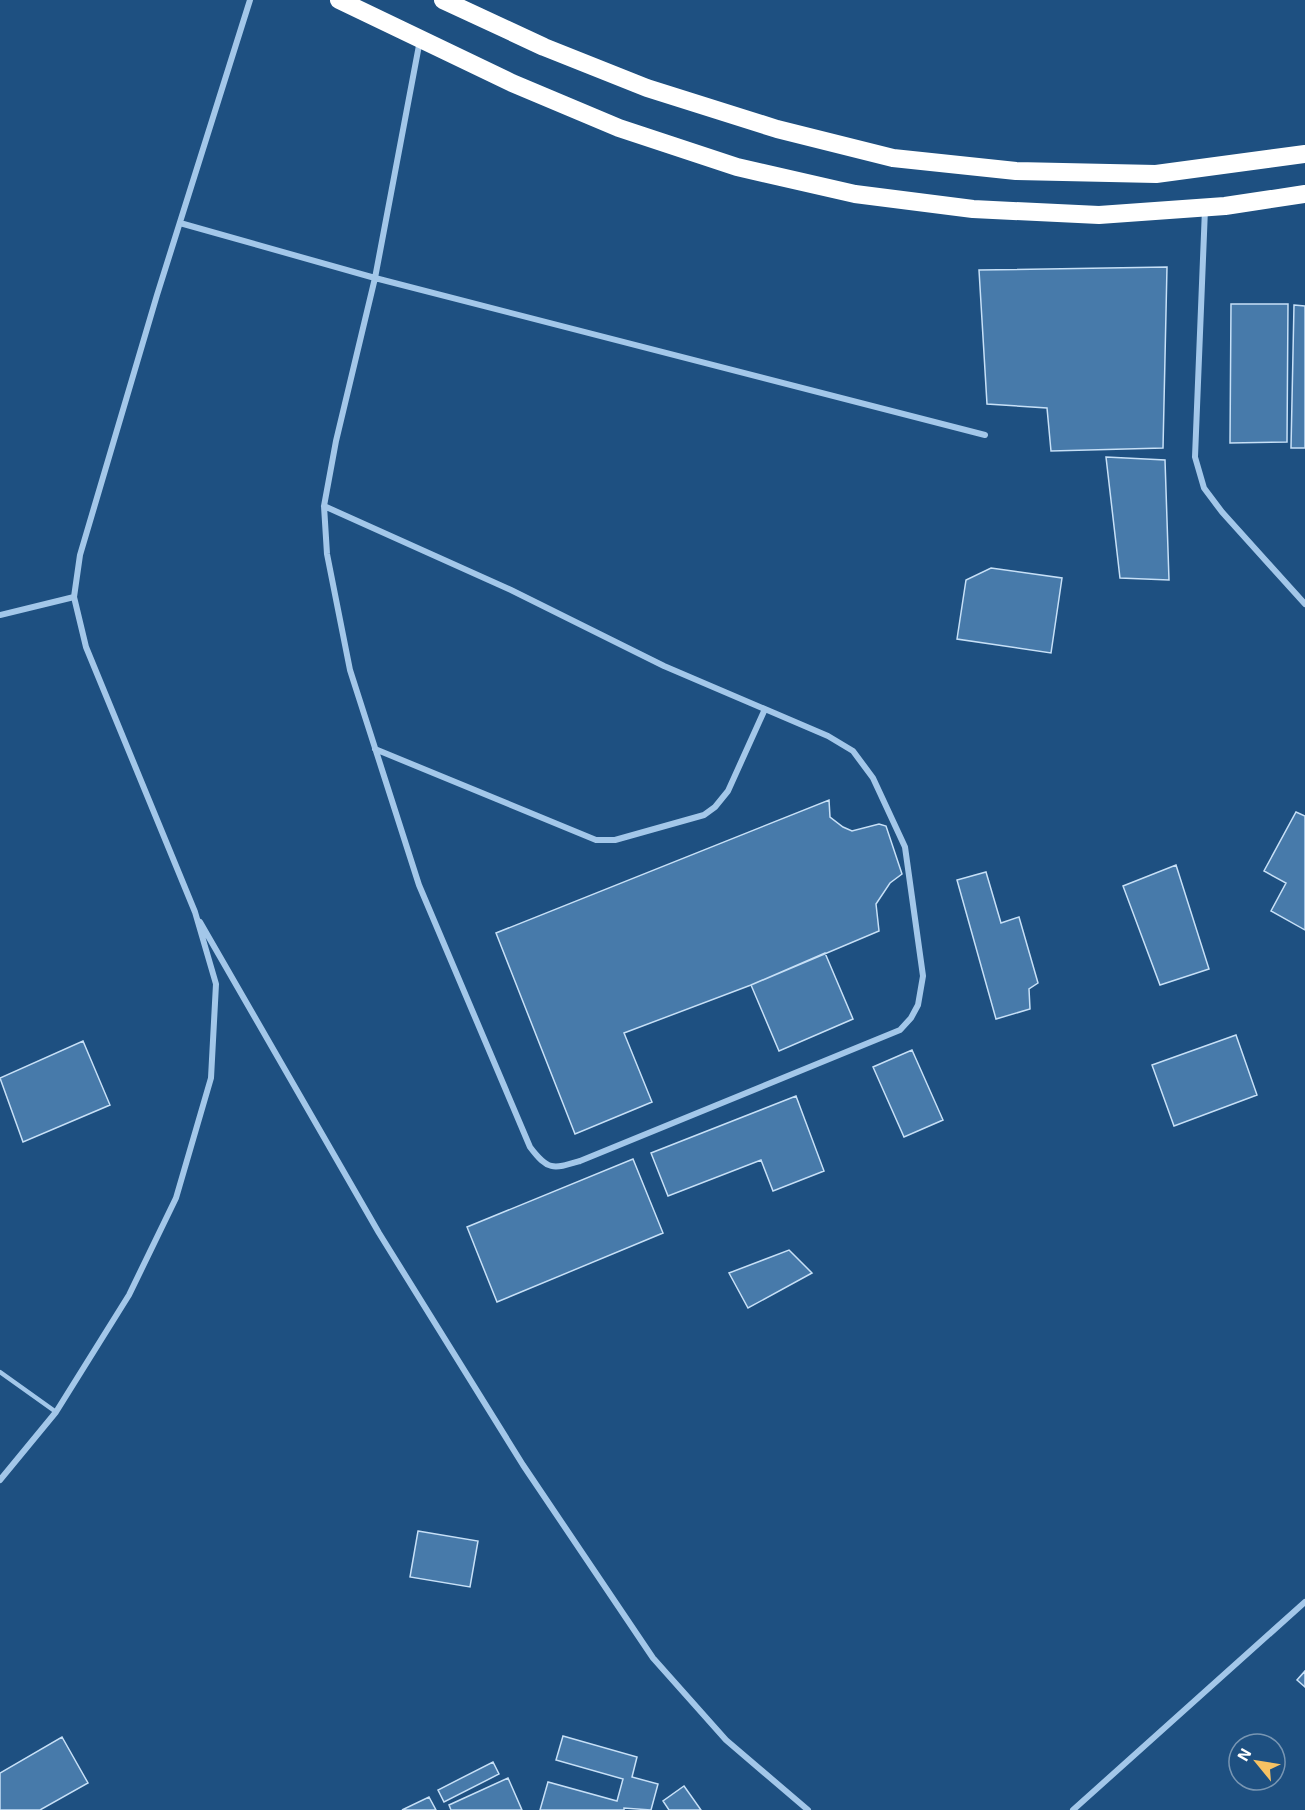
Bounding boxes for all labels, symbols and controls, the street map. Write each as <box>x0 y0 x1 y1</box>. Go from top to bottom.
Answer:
north arrow <box>1227 1732 1287 1792</box>
text: N <box>1232 1744 1255 1764</box>

